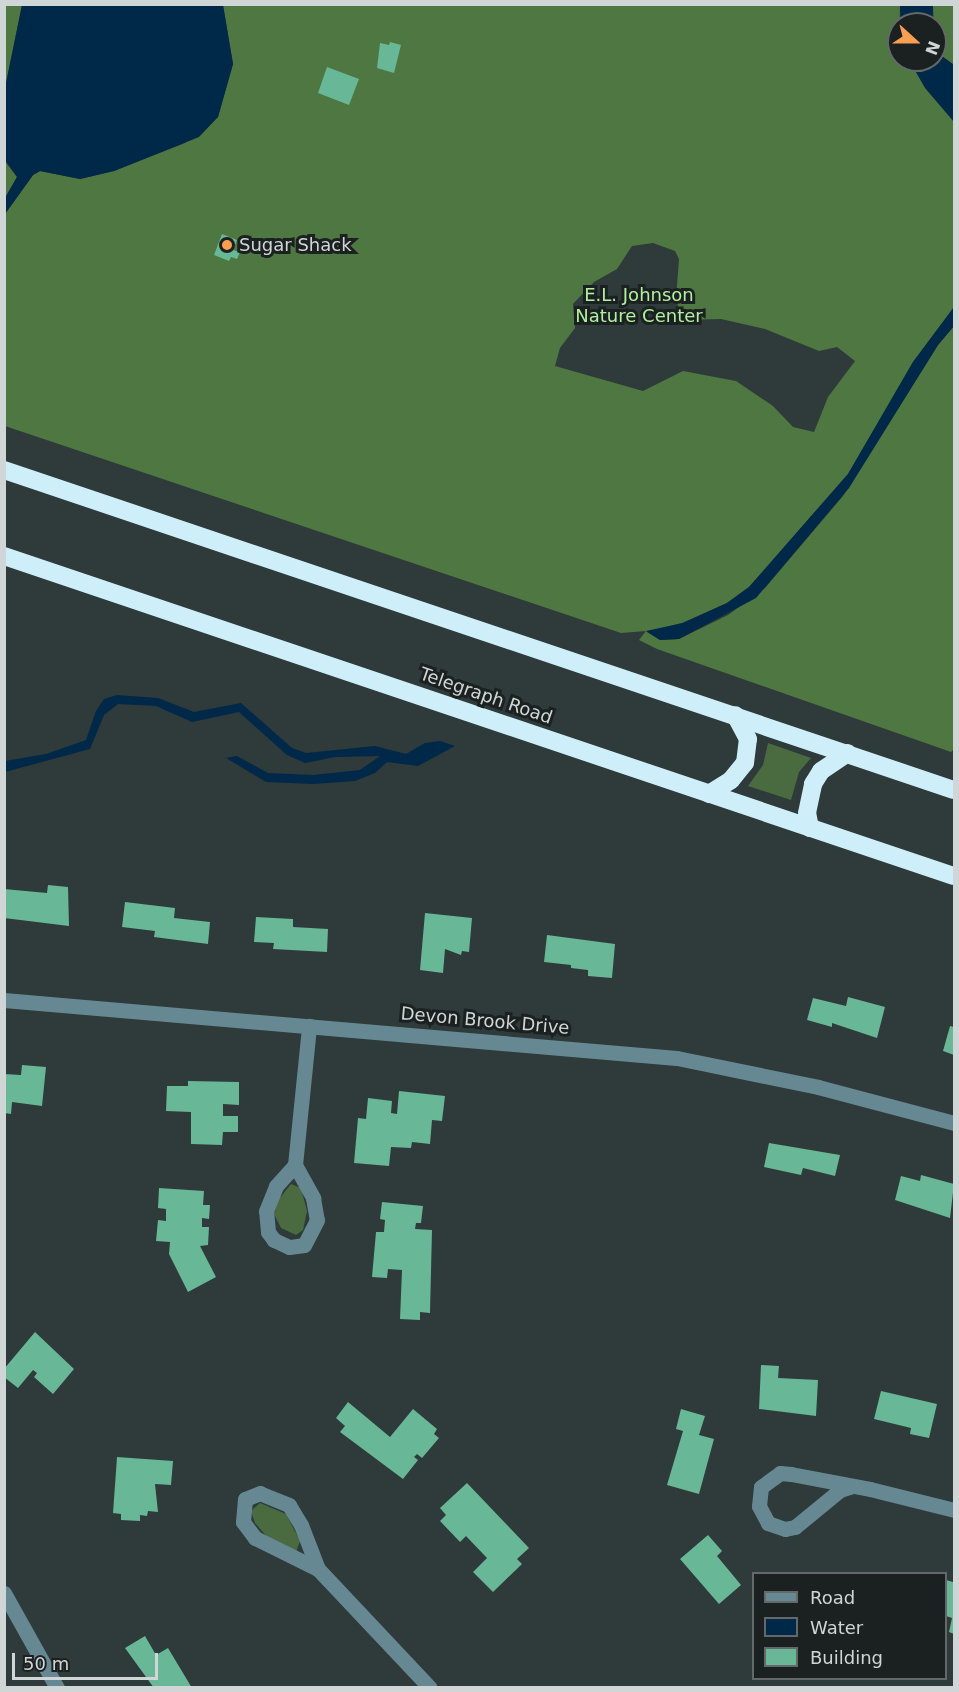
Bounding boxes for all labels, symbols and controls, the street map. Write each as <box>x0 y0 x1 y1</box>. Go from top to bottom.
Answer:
north arrow <box>887 12 947 72</box>
text: N <box>921 38 944 58</box>
place label: Sugar Shack <box>239 234 352 256</box>
marker: Sugar Shack <box>220 238 234 252</box>
park label: E.L. Johnson Nature Center <box>575 285 703 328</box>
street label: Telegraph Road <box>417 663 555 729</box>
street label: Devon Brook Drive <box>400 1003 570 1039</box>
legend <box>752 1572 947 1680</box>
text: Road <box>810 1587 855 1608</box>
text: Water <box>810 1617 863 1638</box>
scale bar <box>15 1641 160 1679</box>
text: Building <box>810 1647 883 1668</box>
text: 50 m <box>23 1653 69 1674</box>

